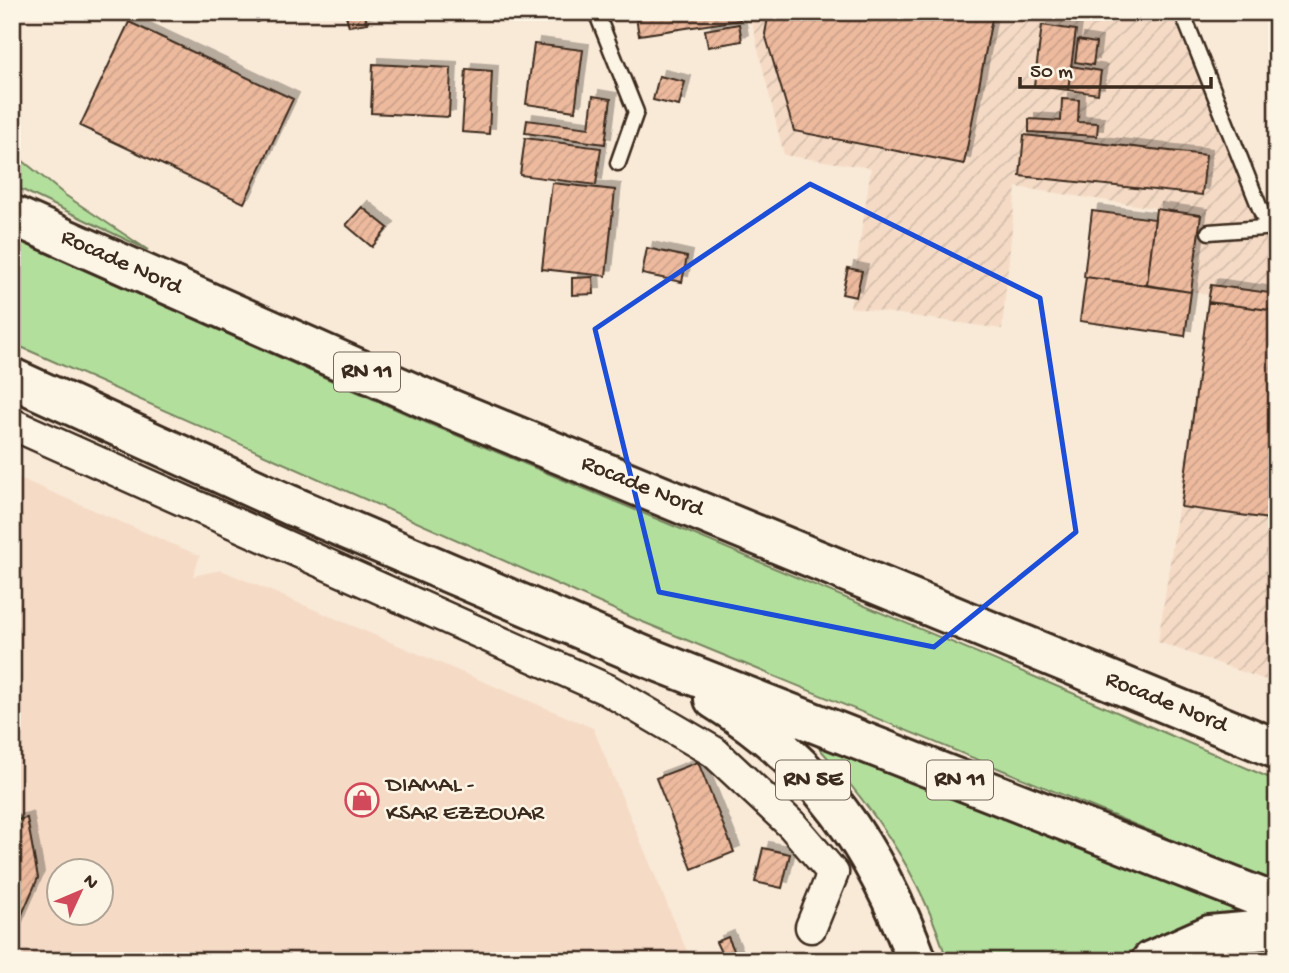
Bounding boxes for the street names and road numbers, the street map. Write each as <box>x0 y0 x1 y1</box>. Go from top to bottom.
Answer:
street label: Rocade Nord <box>56 223 188 303</box>
road number: RN 11 <box>334 352 400 392</box>
street label: Rocade Nord <box>577 449 709 525</box>
street label: Rocade Nord <box>1101 665 1233 741</box>
road number: RN 5E <box>776 760 850 800</box>
road number: RN 11 <box>927 760 993 800</box>

